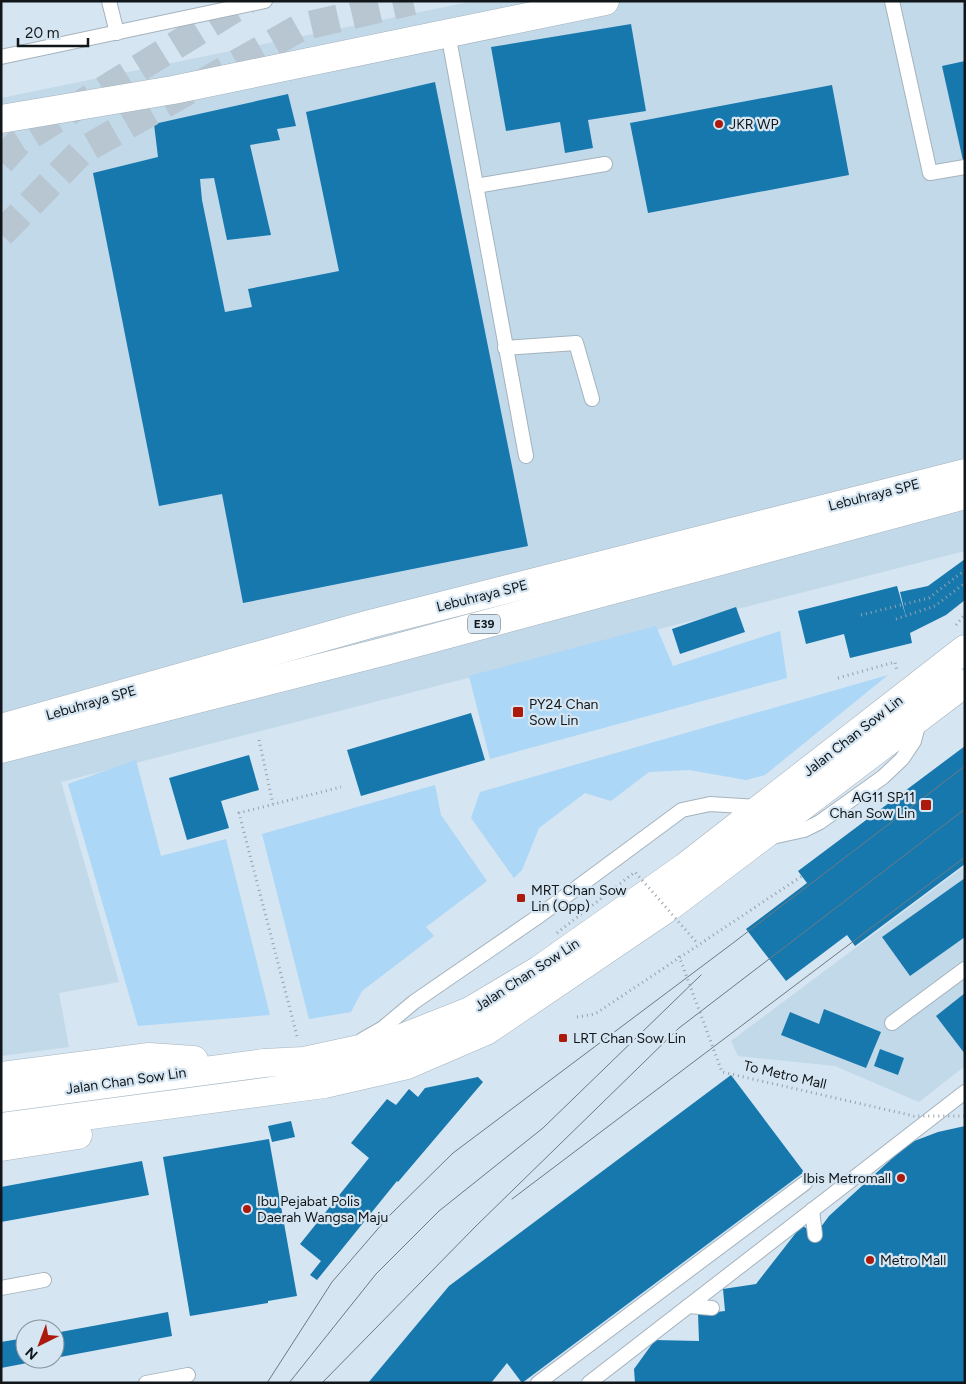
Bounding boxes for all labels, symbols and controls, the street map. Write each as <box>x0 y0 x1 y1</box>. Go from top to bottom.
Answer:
scale bar <box>18 15 88 47</box>
text: 20 m <box>25 24 59 42</box>
place label: JKR WP <box>729 116 779 133</box>
marker: JKR WP <box>713 118 725 130</box>
street label: Lebuhraya SPE <box>827 475 921 515</box>
street label: Lebuhraya SPE <box>435 576 529 616</box>
road number: E39 <box>468 614 500 634</box>
street label: Lebuhraya SPE <box>44 682 138 724</box>
street label: Jalan Chan Sow Lin <box>800 692 906 780</box>
place label: PY24 Chan Sow Lin <box>529 696 599 729</box>
marker: PY24 Chan Sow Lin <box>511 705 525 719</box>
place label: AG11 SP11 Chan Sow Lin <box>829 789 915 822</box>
marker: AG11 SP11 Chan Sow Lin <box>919 798 933 812</box>
place label: MRT Chan Sow Lin (Opp) <box>531 882 627 915</box>
marker: MRT Chan Sow Lin (Opp) <box>515 892 527 904</box>
street label: Jalan Chan Sow Lin <box>471 935 583 1015</box>
place label: LRT Chan Sow Lin <box>573 1030 686 1047</box>
marker: LRT Chan Sow Lin <box>557 1032 569 1044</box>
street label: To Metro Mall <box>742 1057 828 1093</box>
street label: Jalan Chan Sow Lin <box>65 1064 188 1098</box>
place label: Ibis Metromall <box>803 1170 891 1187</box>
marker: Ibis Metromall <box>895 1172 907 1184</box>
place label: Ibu Pejabat Polis Daerah Wangsa Maju <box>257 1193 388 1226</box>
marker: Ibu Pejabat Polis Daerah Wangsa Maju <box>241 1203 253 1215</box>
place label: Metro Mall <box>880 1252 946 1269</box>
marker: Metro Mall <box>864 1254 876 1266</box>
north arrow <box>15 1319 65 1369</box>
text: N <box>22 1343 41 1363</box>

